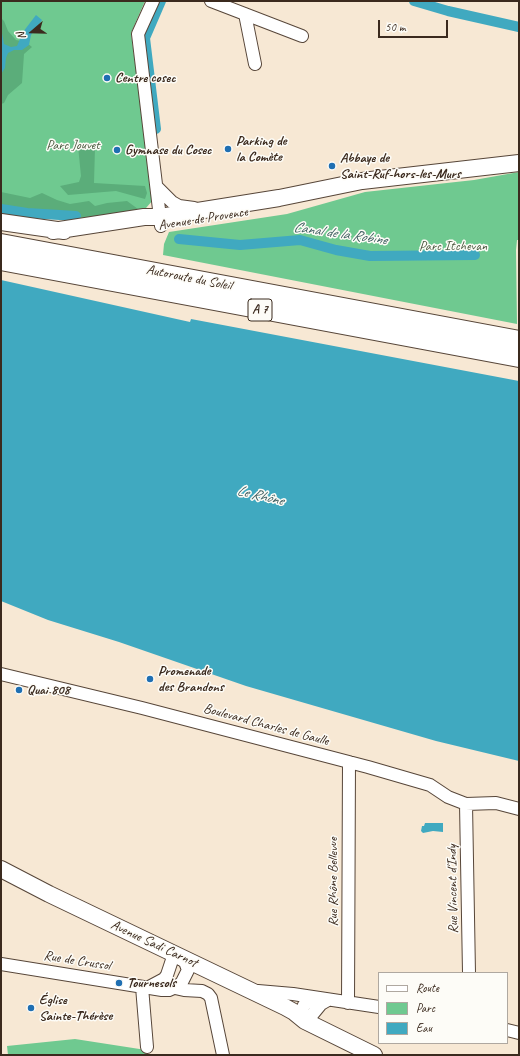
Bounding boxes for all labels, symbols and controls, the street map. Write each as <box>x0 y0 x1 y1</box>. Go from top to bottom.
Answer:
north arrow <box>12 12 52 52</box>
scale bar <box>380 12 450 38</box>
text: 50 m <box>385 19 405 35</box>
text: N <box>13 31 28 42</box>
place label: Centre cosec <box>115 70 176 86</box>
marker: Centre cosec <box>102 73 112 83</box>
place label: Parking de la Comète <box>236 133 286 166</box>
park label: Parc Jouvet <box>46 137 100 153</box>
place label: Gymnase du Cosec <box>125 142 211 158</box>
marker: Parking de la Comète <box>223 144 233 154</box>
marker: Gymnase du Cosec <box>112 145 122 155</box>
place label: Abbaye de Saint-Ruf-hors-les-Murs <box>340 150 461 182</box>
marker: Abbaye de Saint-Ruf-hors-les-Murs <box>327 161 337 171</box>
street label: Avenue de Provence <box>157 204 249 234</box>
water label: Canal de la Robine <box>292 219 388 249</box>
park label: Parc Itchevan <box>419 238 487 254</box>
street label: Autoroute du Soleil <box>145 261 233 295</box>
road number: A 7 <box>248 299 272 321</box>
water label: Le Rhône <box>235 482 285 510</box>
place label: Promenade des Brandons <box>158 663 224 696</box>
marker: Promenade des Brandons <box>145 674 155 684</box>
place label: Quai 808 <box>27 682 70 698</box>
marker: Quai 808 <box>14 685 24 695</box>
street label: Boulevard Charles de Gaulle <box>201 700 331 750</box>
street label: Rue Rhône Bellevue <box>325 837 341 927</box>
street label: Rue Vincent d'Indy <box>444 844 462 934</box>
street label: Avenue Sadi Carnot <box>108 917 200 971</box>
street label: Rue de Crussol <box>42 947 112 975</box>
legend <box>378 972 508 1044</box>
place label: Tournesols <box>127 975 176 991</box>
marker: Tournesols <box>114 978 124 988</box>
text: Route <box>416 980 439 996</box>
place label: Église Sainte-Thérèse <box>39 992 112 1024</box>
text: Parc <box>416 1000 435 1016</box>
marker: Église Sainte-Thérèse <box>26 1003 36 1013</box>
text: Eau <box>416 1020 432 1036</box>

